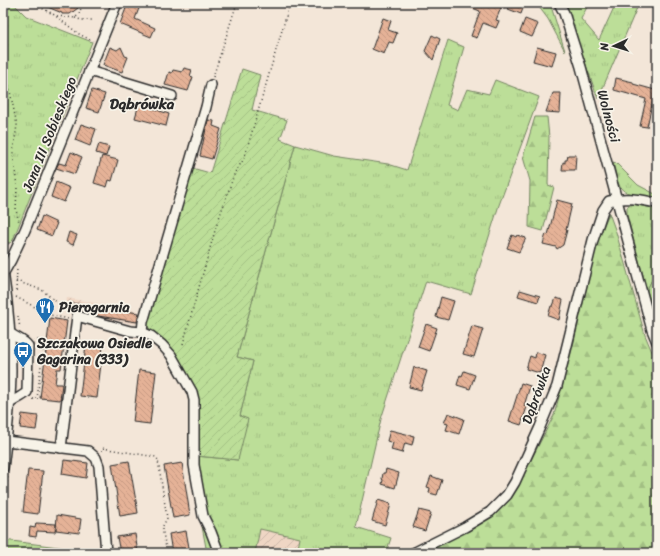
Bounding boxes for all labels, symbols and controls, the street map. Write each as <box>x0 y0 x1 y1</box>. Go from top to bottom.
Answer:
north arrow <box>594 26 634 66</box>
text: N <box>595 42 614 52</box>
street label: Jana III Sobieskiego <box>15 73 84 197</box>
street label: Wolności <box>589 87 628 146</box>
district label: Dąbrówka <box>110 91 175 117</box>
place label: Pierogarnia <box>59 295 130 320</box>
restaurant icon: Pierogarnia <box>34 296 56 324</box>
place label: Szczakowa Osiedle Gagarina (333) <box>36 331 152 372</box>
bus stop icon: Szczakowa Osiedle Gagarina (333) <box>12 340 34 368</box>
street label: Dąbrówka <box>514 363 558 428</box>

